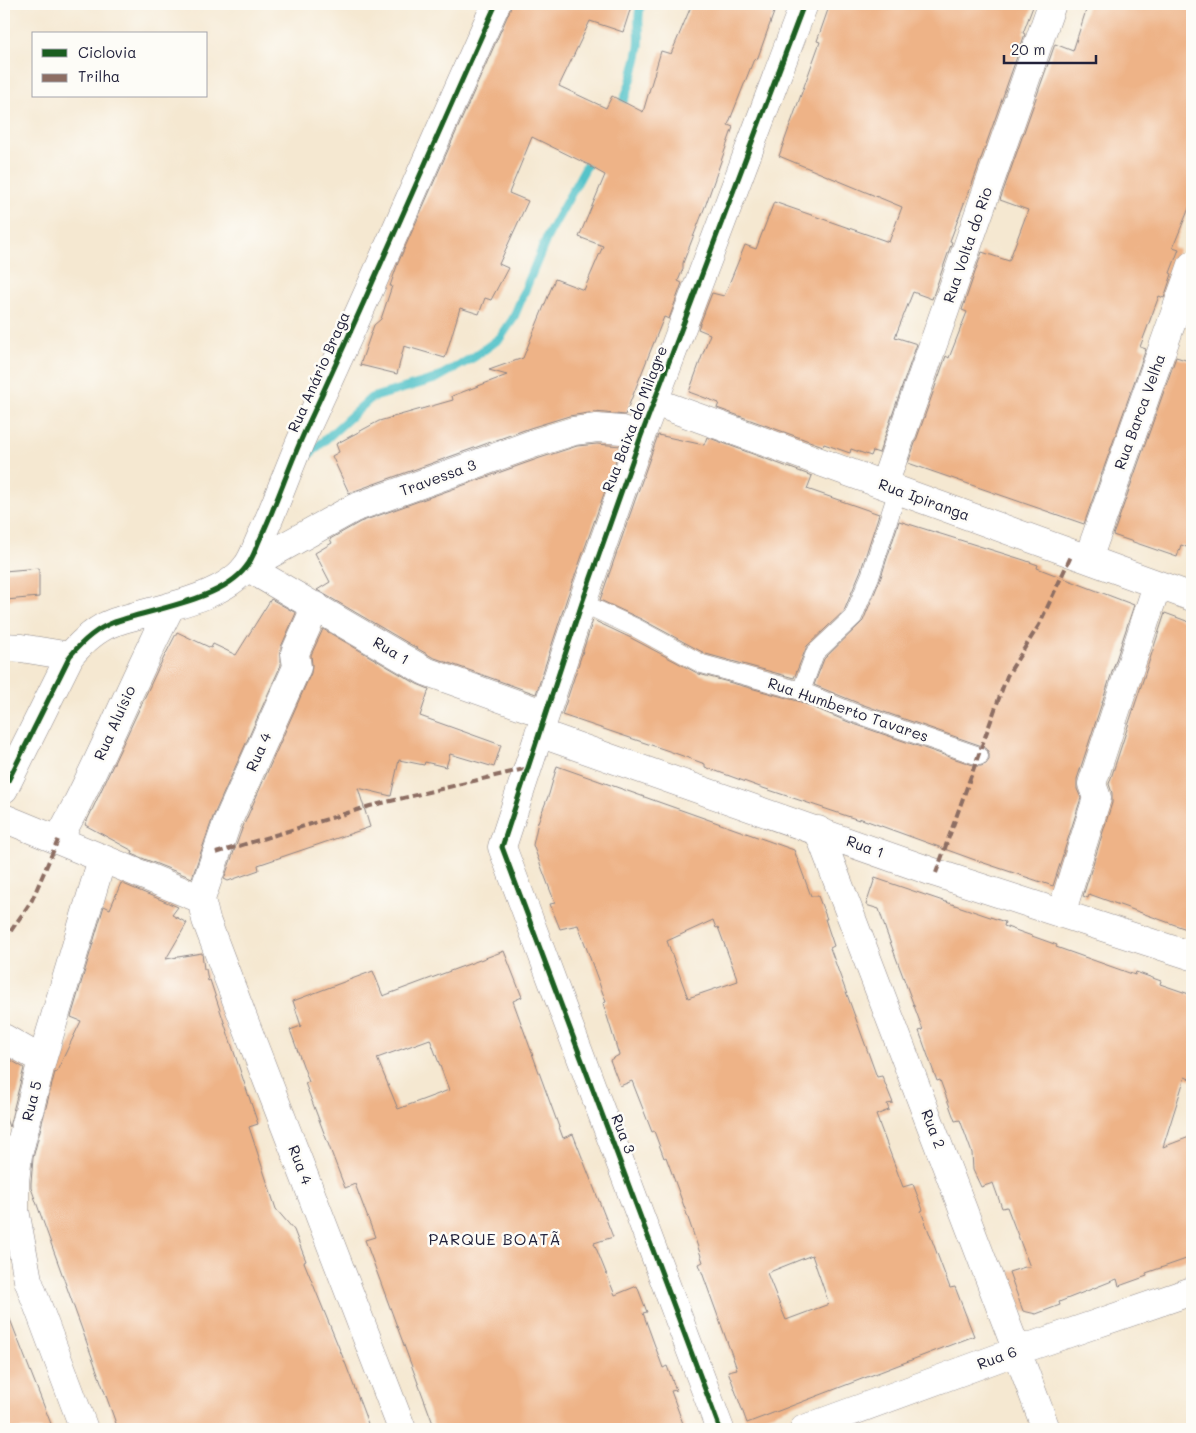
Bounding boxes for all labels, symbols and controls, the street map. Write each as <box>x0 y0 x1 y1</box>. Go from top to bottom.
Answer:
legend <box>32 32 208 98</box>
scale bar <box>1004 32 1096 64</box>
text: 20 m <box>1011 39 1045 59</box>
text: Ciclovia <box>78 42 137 62</box>
text: Trilha <box>78 66 120 86</box>
street label: Rua Volta do Rio <box>938 184 996 305</box>
street label: Rua Anário Braga <box>283 308 354 435</box>
street label: Rua Baixa do Milagre <box>597 343 671 495</box>
street label: Rua Barca Velha <box>1109 351 1169 472</box>
street label: Travessa 3 <box>397 454 479 500</box>
street label: Rua Ipiranga <box>876 473 973 525</box>
street label: Rua 1 <box>370 632 413 669</box>
street label: Rua Humberto Tavares <box>765 672 931 746</box>
street label: Rua Aluísio <box>89 682 139 763</box>
street label: Rua 4 <box>241 729 276 774</box>
street label: Rua 1 <box>844 830 887 862</box>
street label: Rua 5 <box>16 1079 46 1123</box>
street label: Rua 2 <box>917 1106 950 1151</box>
street label: Rua 3 <box>607 1111 641 1156</box>
street label: Rua 4 <box>284 1142 318 1187</box>
district label: PARQUE BOATÃ <box>429 1228 561 1249</box>
street label: Rua 6 <box>974 1341 1019 1373</box>

